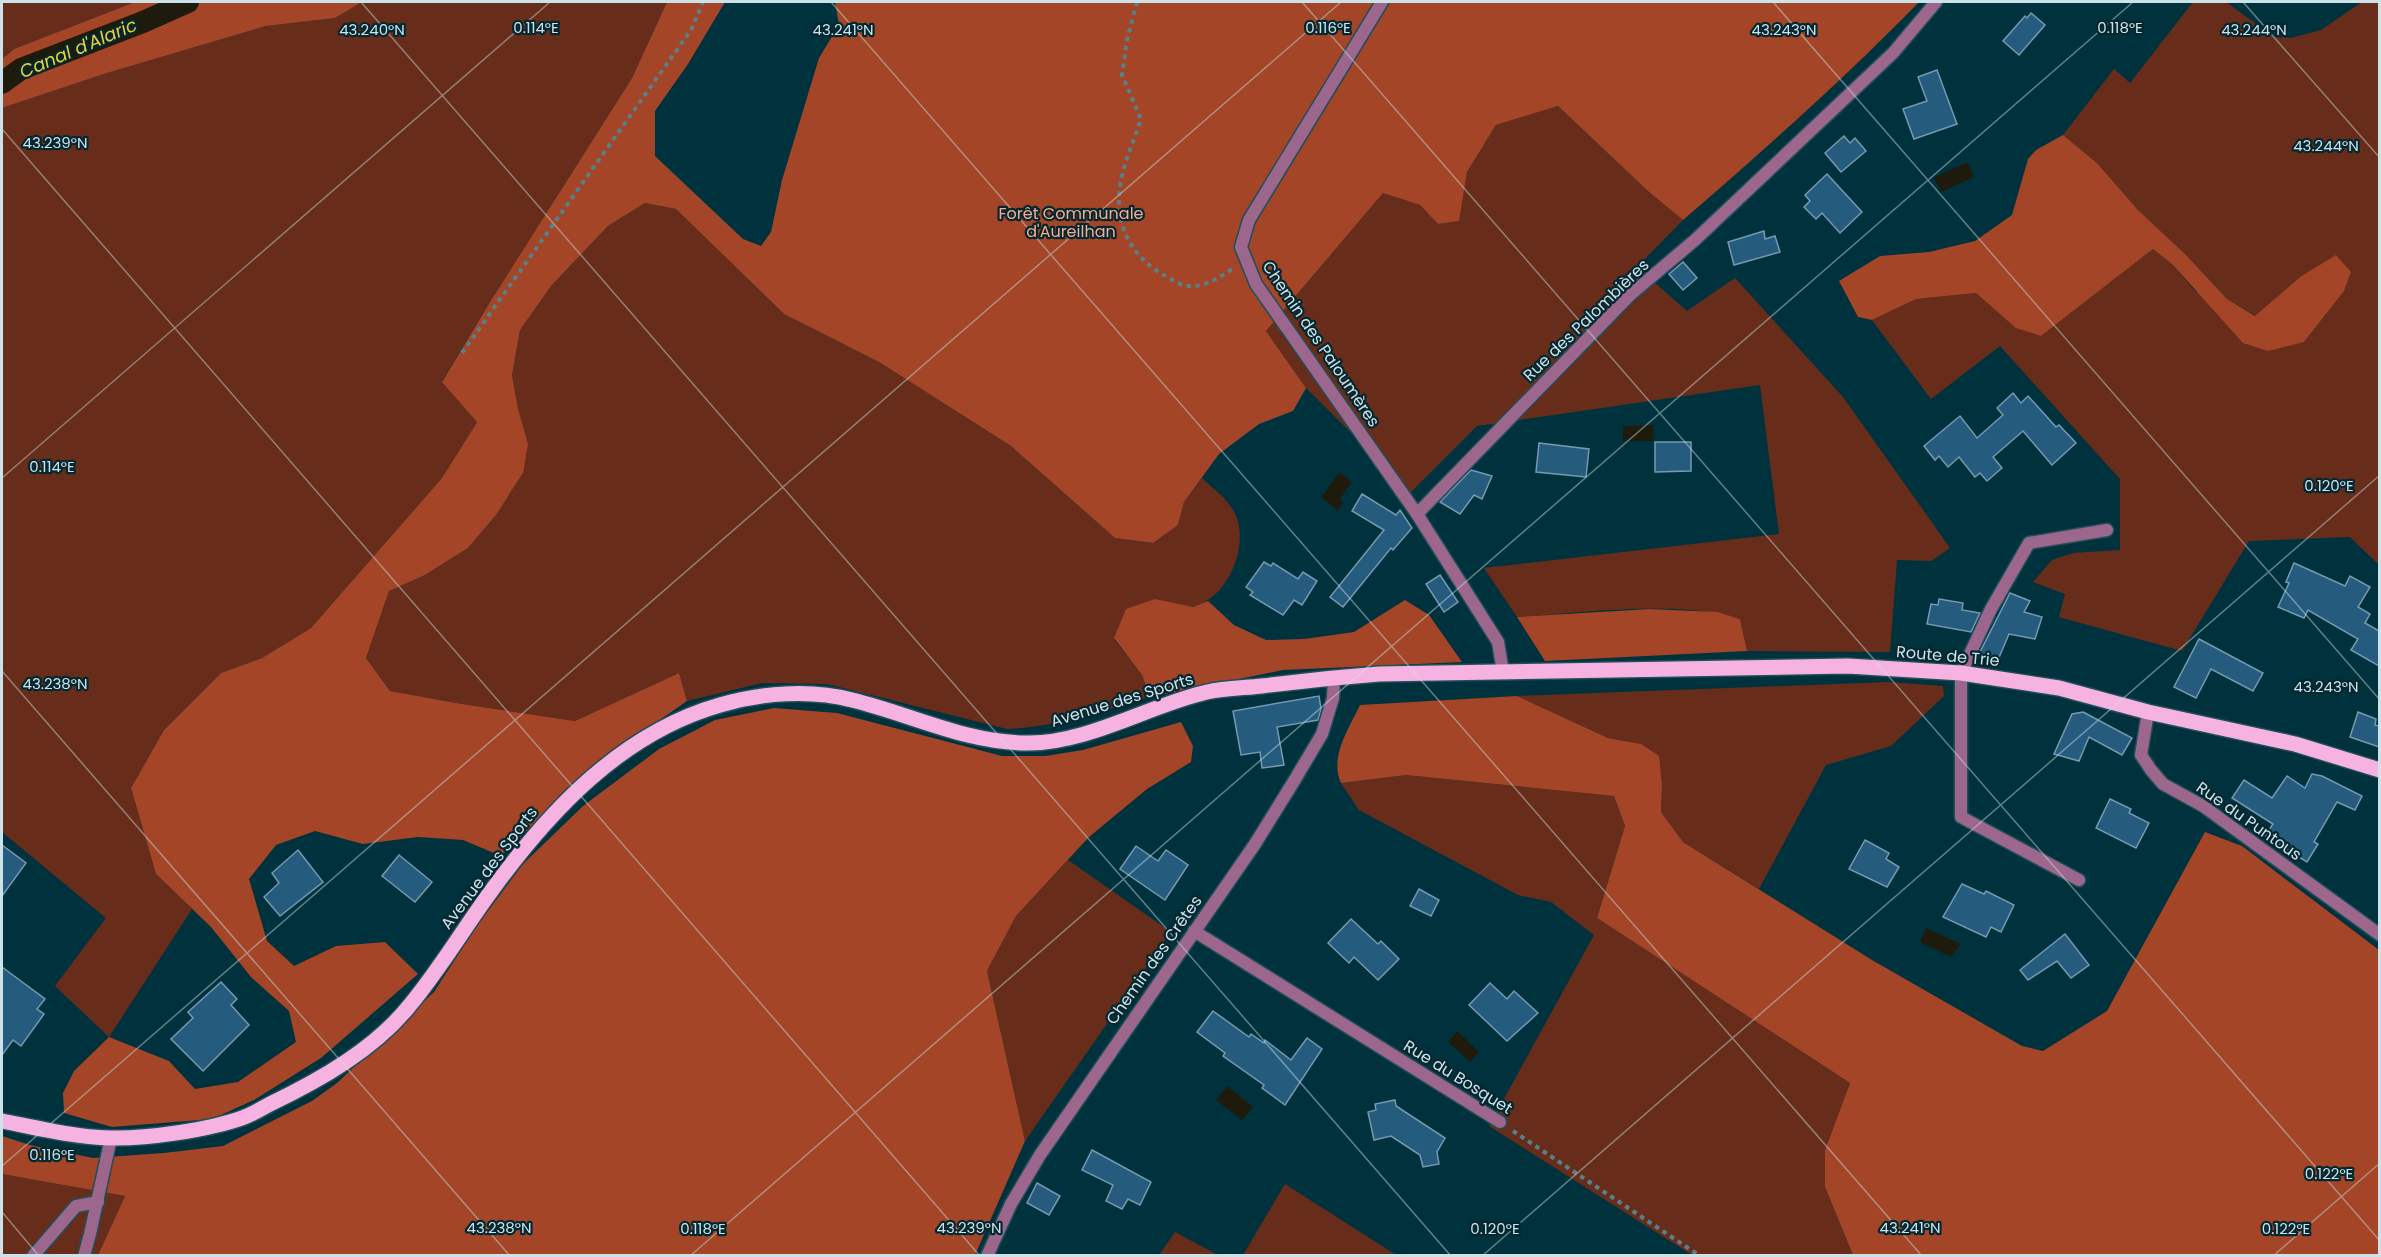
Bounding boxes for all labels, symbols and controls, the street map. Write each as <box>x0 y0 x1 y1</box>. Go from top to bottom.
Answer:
water label: Canal d'Alaric <box>15 12 141 84</box>
text: 0.114°E <box>513 17 559 38</box>
text: 0.116°E <box>1305 17 1351 38</box>
text: 0.118°E <box>2097 17 2143 38</box>
text: 43.240°N <box>339 19 405 40</box>
text: 43.241°N <box>813 19 873 40</box>
text: 43.243°N <box>1751 19 1817 40</box>
text: 43.244°N <box>2221 19 2287 40</box>
text: 43.239°N <box>22 132 88 153</box>
text: 43.244°N <box>2293 135 2359 156</box>
park label: Forêt Communale d'Aureilhan <box>999 202 1144 243</box>
street label: Rue des Palombières <box>1518 254 1654 386</box>
street label: Chemin des Paloumères <box>1257 256 1385 432</box>
text: 0.114°E <box>29 456 75 477</box>
text: 0.120°E <box>2304 475 2354 496</box>
street label: Route de Trie <box>1895 640 2001 672</box>
street label: Avenue des Sports <box>1048 667 1196 733</box>
text: 43.238°N <box>22 673 88 694</box>
text: 43.243°N <box>2293 676 2359 697</box>
street label: Rue du Puntous <box>2192 776 2306 866</box>
street label: Avenue des Sports <box>435 802 543 934</box>
street label: Chemin des Crêtes <box>1101 891 1207 1029</box>
street label: Rue du Bosquet <box>1399 1034 1517 1120</box>
text: 0.116°E <box>29 1144 75 1165</box>
text: 0.122°E <box>2305 1163 2353 1184</box>
text: 43.238°N <box>466 1217 532 1238</box>
text: 43.239°N <box>936 1217 1002 1238</box>
text: 43.241°N <box>1880 1217 1940 1238</box>
text: 0.118°E <box>680 1218 726 1239</box>
text: 0.120°E <box>1470 1218 1520 1239</box>
text: 0.122°E <box>2262 1218 2310 1239</box>

